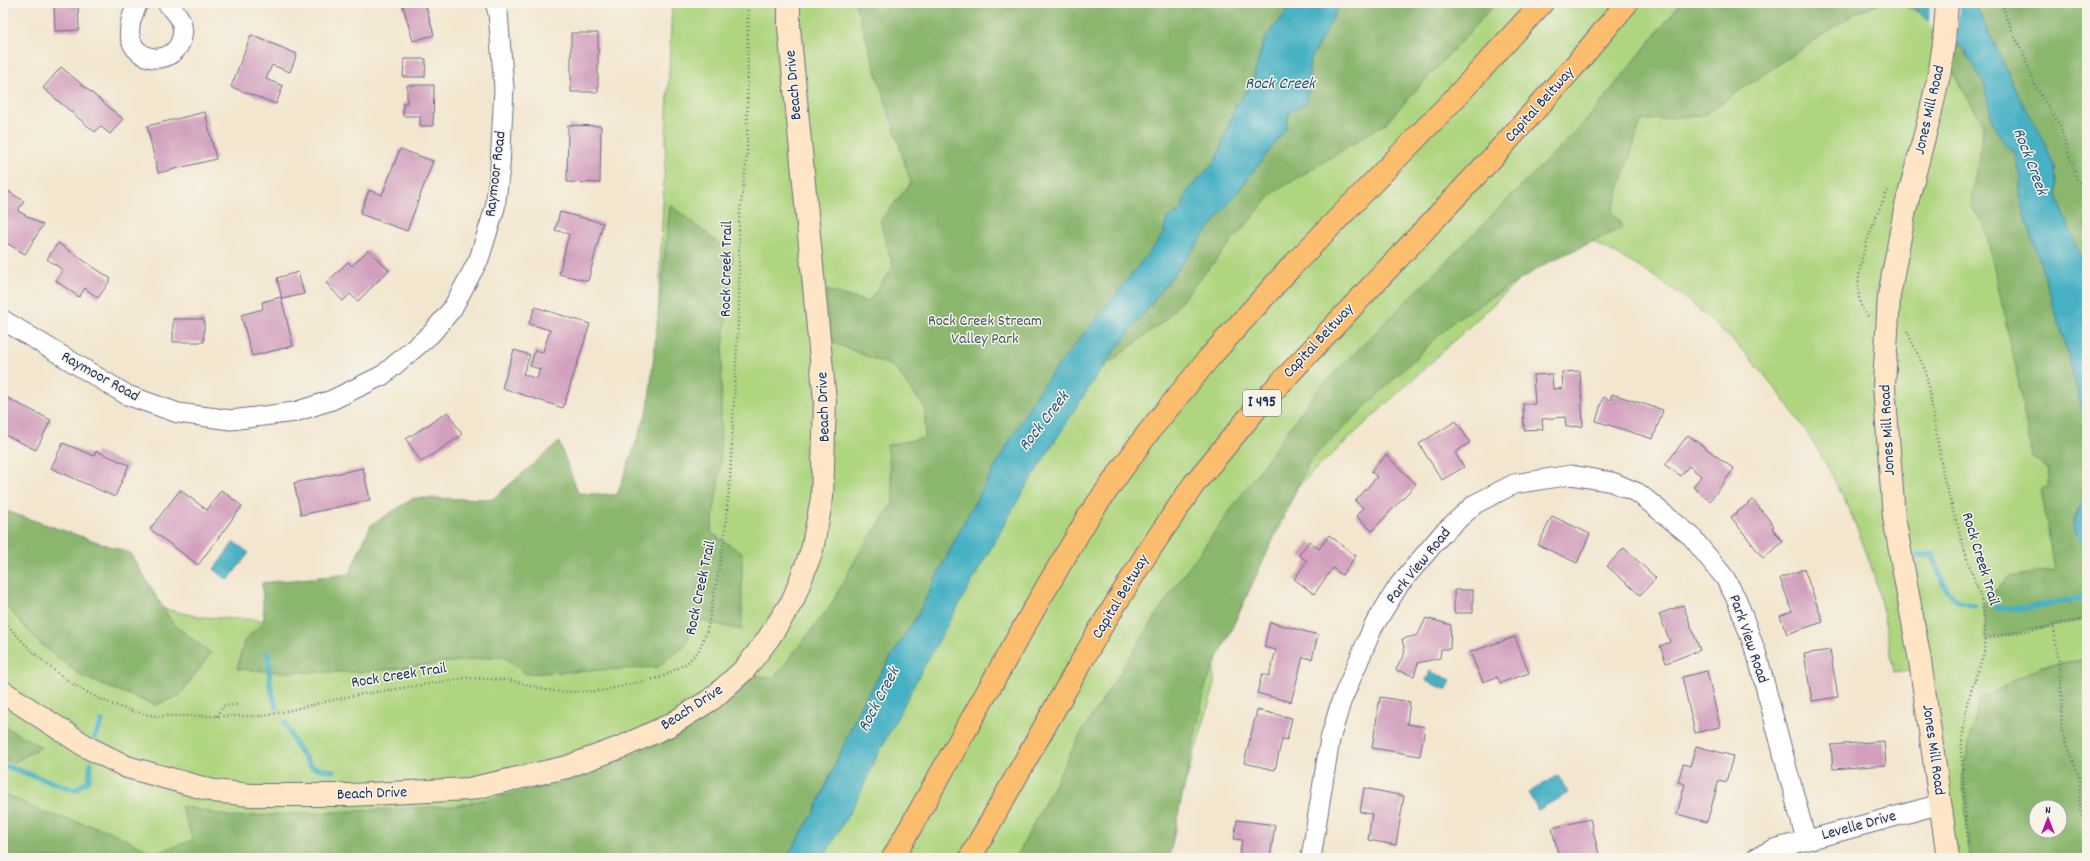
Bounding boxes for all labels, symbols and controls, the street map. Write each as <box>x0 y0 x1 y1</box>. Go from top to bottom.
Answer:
street label: Beach Drive <box>779 49 809 121</box>
street label: Capital Beltway <box>1500 62 1581 148</box>
street label: Jones Mill Road <box>1909 63 1951 157</box>
water label: Rock Creek <box>1245 73 1317 97</box>
water label: Rock Creek <box>2005 125 2054 201</box>
street label: Raymoor Road <box>479 130 513 218</box>
street label: Rock Creek Trail <box>715 220 739 317</box>
street label: Capital Beltway <box>1278 298 1360 384</box>
park label: Rock Creek Stream Valley Park <box>928 310 1042 351</box>
street label: Raymoor Road <box>57 346 143 408</box>
street label: Beach Drive <box>811 371 837 443</box>
street label: Jones Mill Road <box>1874 384 1902 476</box>
water label: Rock Creek <box>1014 385 1077 457</box>
road number: I 495 <box>1243 390 1281 416</box>
street label: Rock Creek Trail <box>1955 510 2005 609</box>
street label: Park View Road <box>1381 523 1457 609</box>
street label: Rock Creek Trail <box>680 538 722 637</box>
street label: Capital Beltway <box>1087 550 1156 644</box>
street label: Park View Road <box>1722 592 1774 686</box>
street label: Rock Creek Trail <box>350 657 449 695</box>
water label: Rock Creek <box>853 662 908 737</box>
street label: Beach Drive <box>656 679 728 737</box>
street label: Jones Mill Road <box>1915 703 1951 797</box>
street label: Beach Drive <box>336 781 408 807</box>
north arrow <box>2028 799 2068 839</box>
text: N <box>2045 803 2051 819</box>
street label: Levelle Drive <box>1819 805 1899 847</box>

